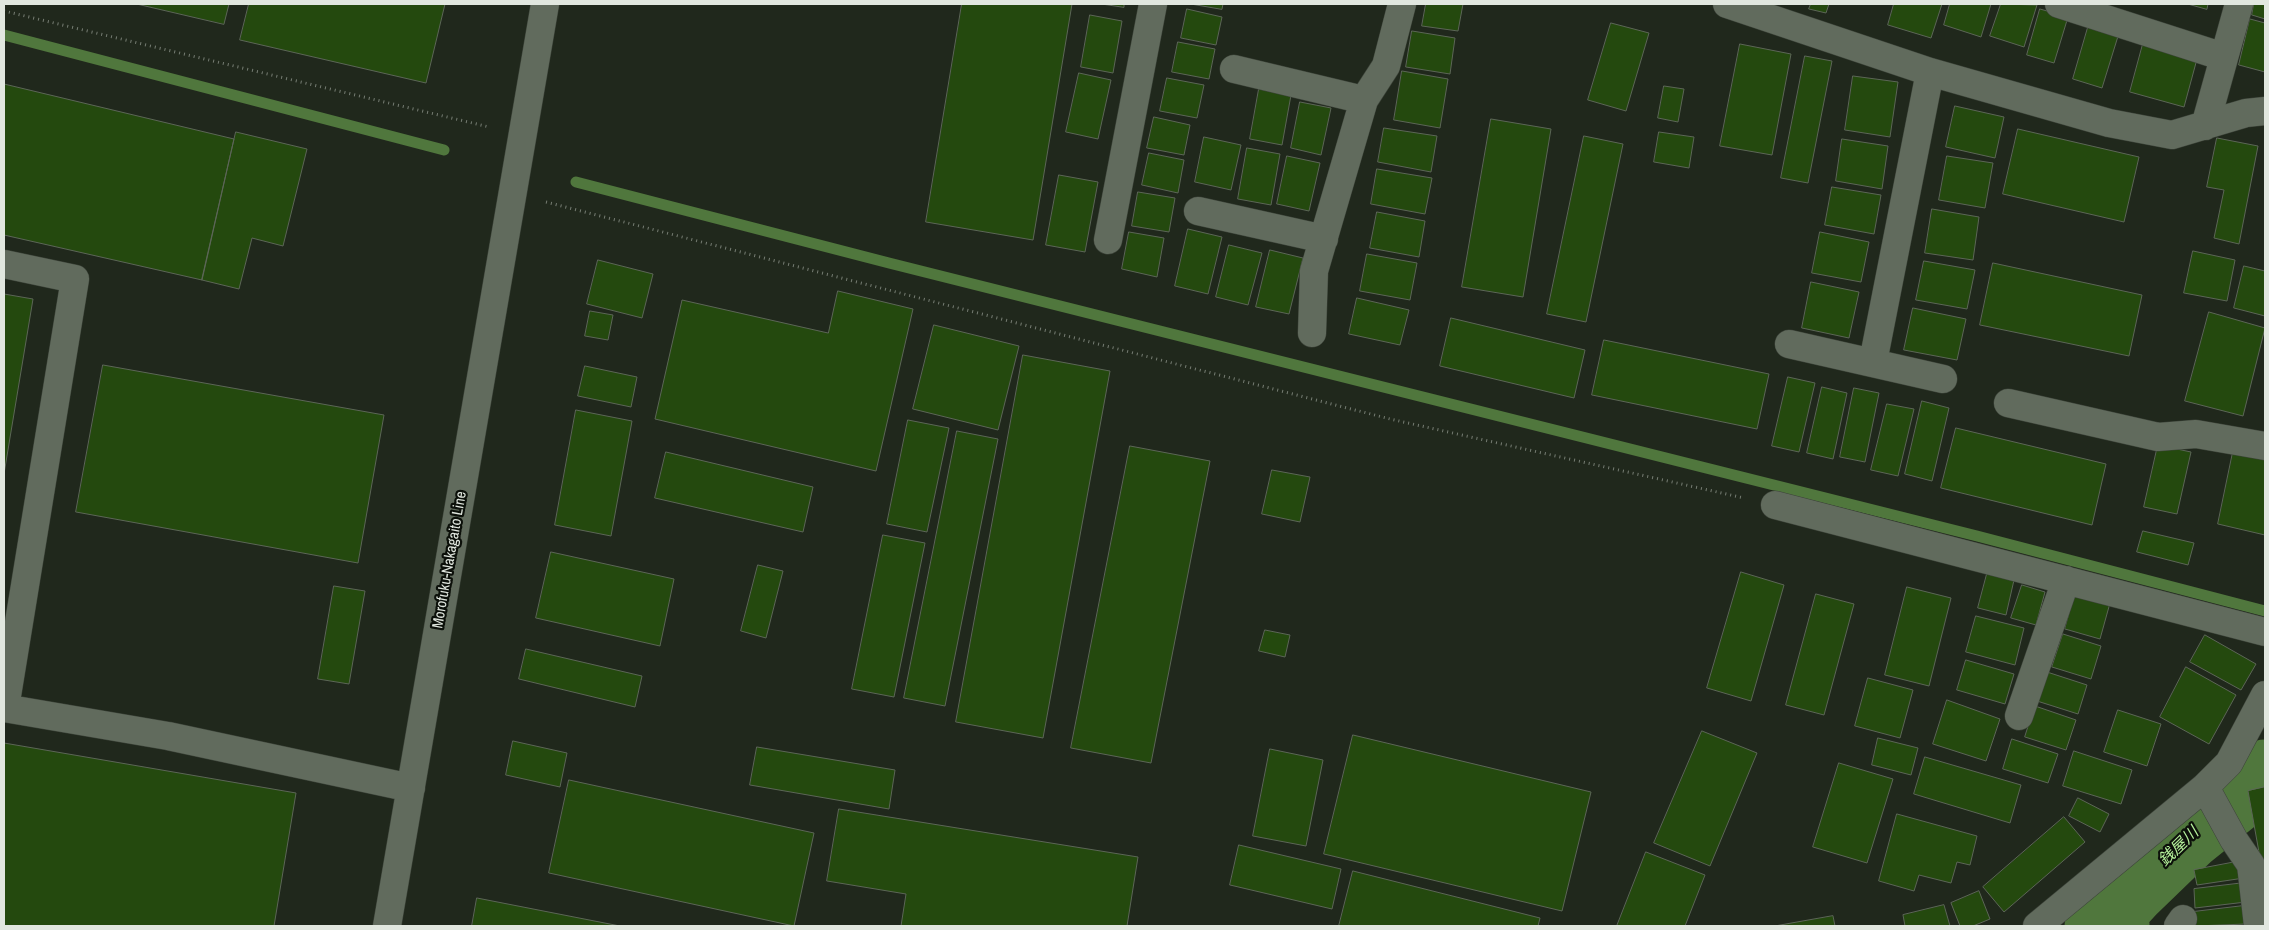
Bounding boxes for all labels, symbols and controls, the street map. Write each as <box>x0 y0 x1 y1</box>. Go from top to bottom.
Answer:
street label: Morofuku-Nakagaito Line <box>429 490 471 630</box>
water label: 銭屋川 <box>2155 823 2203 871</box>

